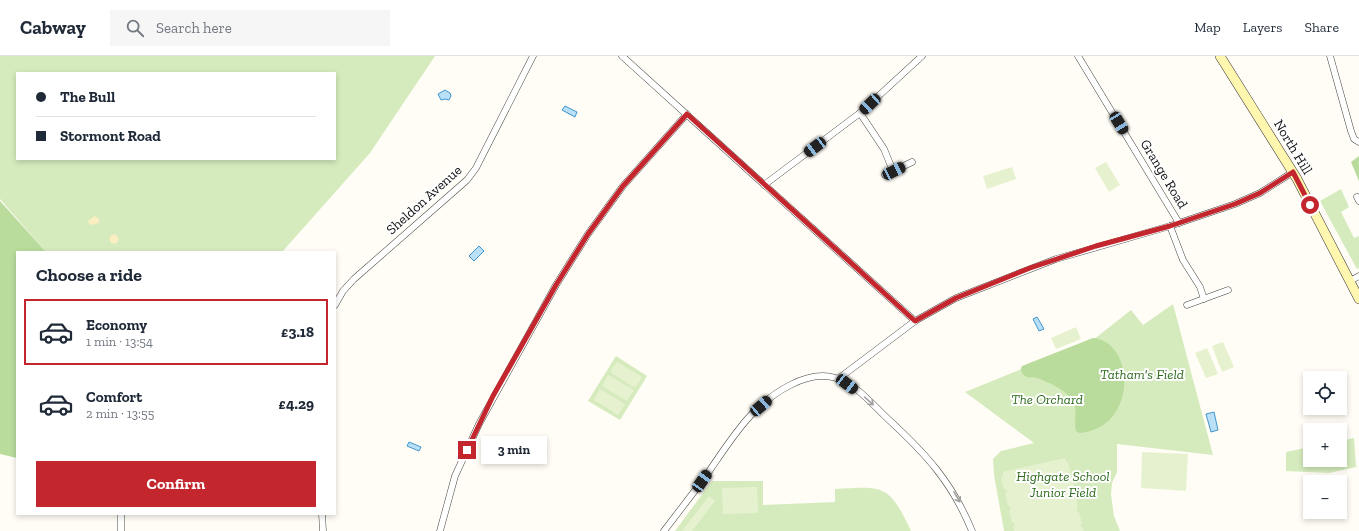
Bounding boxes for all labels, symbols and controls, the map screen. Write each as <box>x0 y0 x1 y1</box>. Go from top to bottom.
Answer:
search box <box>110 10 390 46</box>
text: Cabway <box>20 16 86 39</box>
icon: search <box>124 17 146 39</box>
text: Search here <box>156 19 232 37</box>
text: Map <box>1194 19 1221 36</box>
text: Layers <box>1243 19 1282 36</box>
text: Share <box>1304 19 1339 36</box>
text: The Bull <box>60 88 115 106</box>
car <box>857 91 883 117</box>
car <box>1108 110 1130 136</box>
street label: North Hill <box>1270 116 1316 178</box>
text: Stormont Road <box>60 127 161 145</box>
car <box>802 135 828 159</box>
street label: Grange Road <box>1137 136 1191 212</box>
car <box>881 160 907 182</box>
street label: Sheldon Avenue <box>383 161 466 238</box>
route start <box>1301 196 1319 214</box>
text: Choose a ride <box>36 264 142 286</box>
icon: car <box>38 314 74 350</box>
text: Economy <box>86 316 147 334</box>
text: £3.18 <box>281 323 314 341</box>
text: 1 min · 13:54 <box>86 334 153 349</box>
park label: Tatham's Field <box>1100 366 1184 383</box>
map controls <box>1303 371 1347 519</box>
button: locate <box>1303 371 1347 415</box>
car <box>834 372 860 396</box>
icon: car <box>38 386 74 422</box>
text: Comfort <box>86 388 142 406</box>
park label: The Orchard <box>1011 391 1083 408</box>
car <box>748 394 774 418</box>
text: £4.29 <box>279 395 314 413</box>
one-way arrow <box>864 397 875 406</box>
text: 2 min · 13:55 <box>86 406 154 421</box>
button: + <box>1303 423 1347 467</box>
callout: 3 min <box>481 436 547 464</box>
route end <box>458 441 476 459</box>
text: 3 min <box>498 442 530 457</box>
button: Confirm <box>36 461 316 507</box>
car <box>690 468 714 494</box>
park label: Highgate School Junior Field <box>1016 468 1110 501</box>
button: − <box>1303 475 1347 519</box>
one-way arrow <box>953 491 961 503</box>

